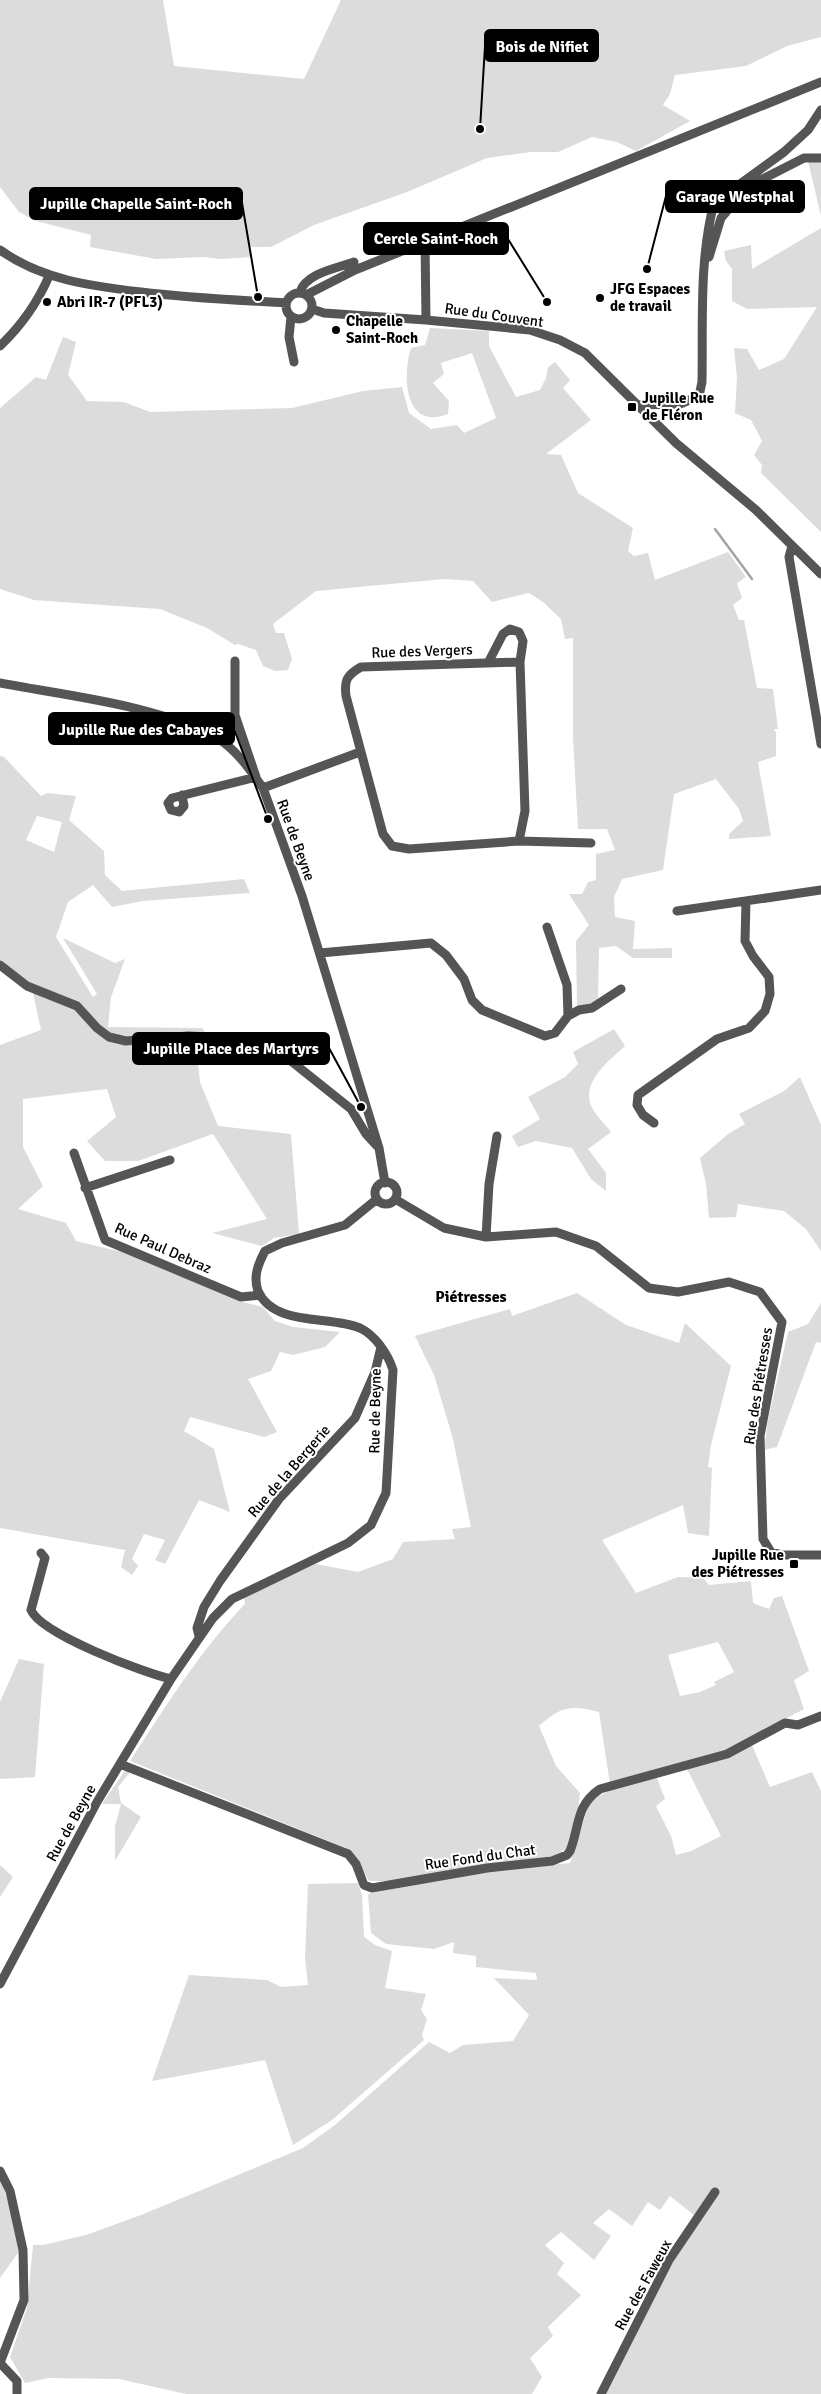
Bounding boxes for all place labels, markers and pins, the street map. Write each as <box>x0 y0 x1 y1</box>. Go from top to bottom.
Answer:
callout: Bois de Nifiet <box>485 30 598 61</box>
callout: Garage Westphal <box>666 181 804 212</box>
callout: Jupille Chapelle Saint-Roch <box>30 188 242 219</box>
callout: Cercle Saint-Roch <box>364 223 508 254</box>
place label: JFG Espaces de travail <box>610 280 690 315</box>
marker: JFG Espaces de travail <box>594 292 606 304</box>
place label: Abri IR-7 (PFL3) <box>57 293 163 311</box>
marker: Abri IR-7 (PFL3) <box>41 296 53 308</box>
place label: Chapelle Saint-Roch <box>346 312 418 347</box>
marker: Chapelle Saint-Roch <box>330 324 342 336</box>
place label: Jupille Rue de Fléron <box>642 389 714 424</box>
marker: Jupille Rue de Fléron <box>626 401 638 413</box>
callout: Jupille Rue des Cabayes <box>49 713 234 744</box>
callout: Jupille Place des Martyrs <box>133 1033 329 1064</box>
place label: Jupille Rue des Piétresses <box>692 1546 784 1581</box>
marker: Jupille Rue des Piétresses <box>788 1558 800 1570</box>

